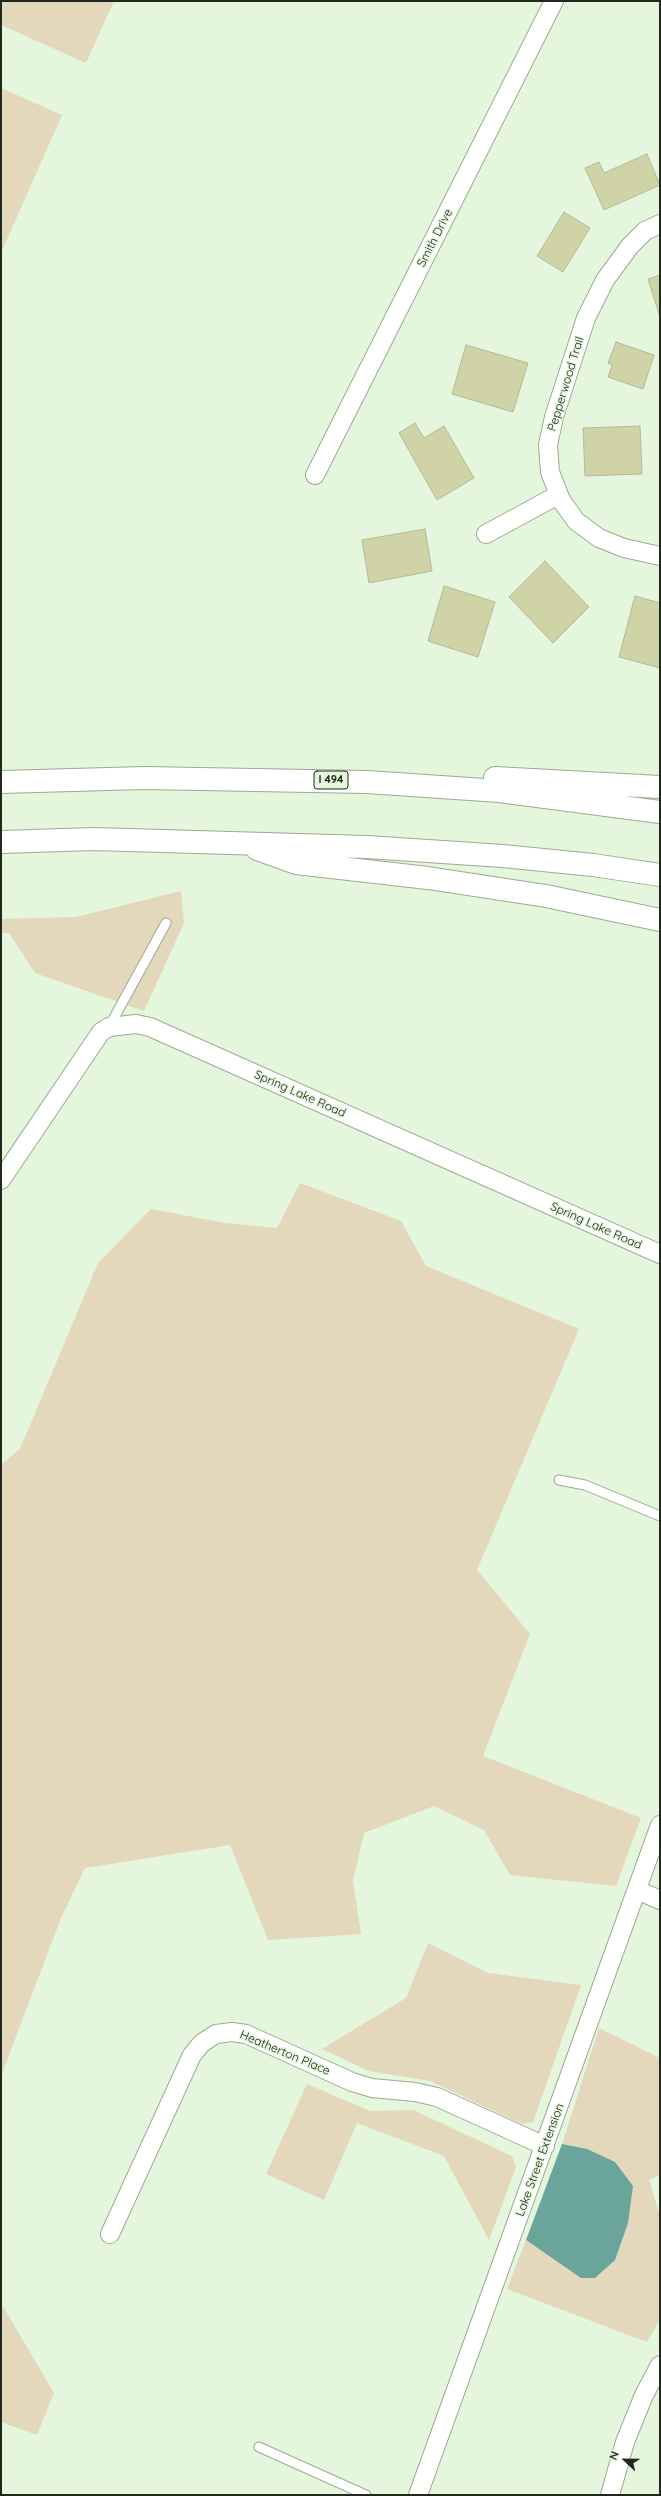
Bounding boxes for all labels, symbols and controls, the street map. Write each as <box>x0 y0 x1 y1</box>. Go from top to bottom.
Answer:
street label: Smith Drive <box>414 207 456 269</box>
street label: Pepperwood Trail <box>545 335 587 433</box>
road number: I 494 <box>314 771 348 789</box>
street label: Spring Lake Road <box>252 1067 348 1121</box>
street label: Spring Lake Road <box>548 1199 644 1253</box>
street label: Heatherton Place <box>238 2027 332 2079</box>
street label: Lake Street Extension <box>513 2101 567 2219</box>
north arrow <box>605 2440 645 2480</box>
text: N <box>606 2449 622 2462</box>

